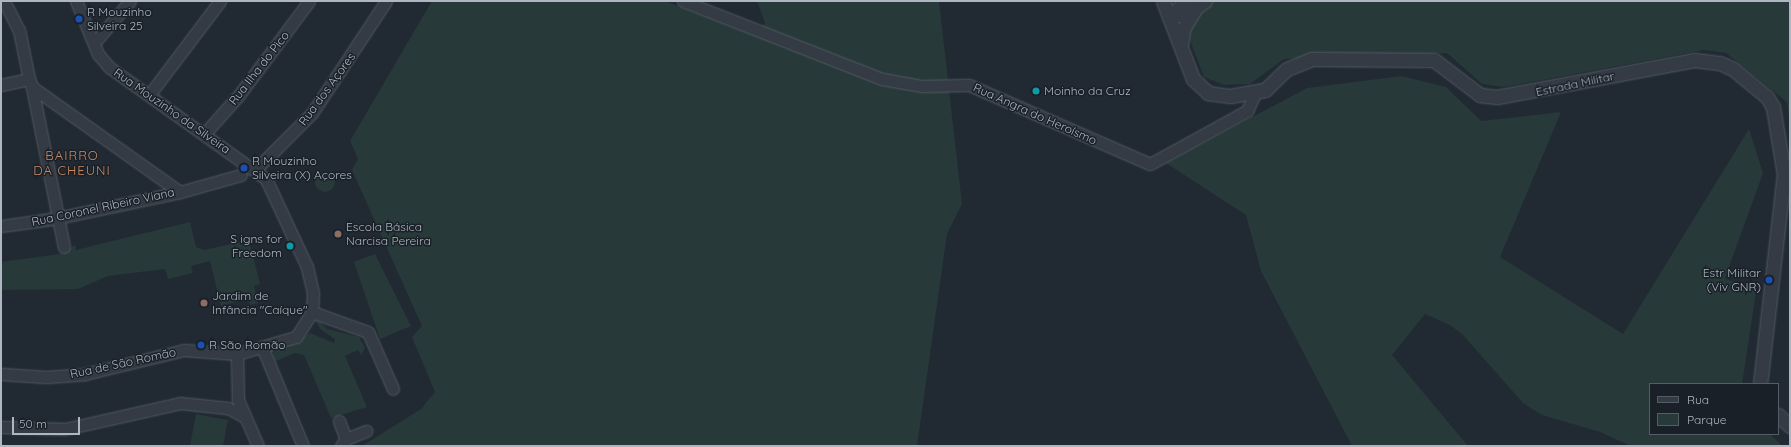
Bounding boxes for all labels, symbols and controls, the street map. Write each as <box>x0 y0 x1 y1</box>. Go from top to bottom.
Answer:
place label: R Mouzinho Silveira 25 <box>87 5 152 33</box>
marker: R Mouzinho Silveira 25 <box>74 14 84 24</box>
street label: Rua Ilha do Pico <box>226 28 292 108</box>
street label: Rua dos Açores <box>296 50 358 128</box>
street label: Rua Mouzinho da Silveira <box>111 65 233 157</box>
street label: Estrada Militar <box>1534 69 1616 99</box>
street label: Rua Angra do Heroísmo <box>971 80 1099 148</box>
place label: Moinho da Cruz <box>1044 84 1131 98</box>
marker: Moinho da Cruz <box>1031 86 1041 96</box>
district label: BAIRRO DA CHEUNI <box>33 148 111 179</box>
place label: R Mouzinho Silveira (X) Açores <box>252 154 352 182</box>
marker: R Mouzinho Silveira (X) Açores <box>239 163 249 173</box>
street label: Rua Coronel Ribeiro Viana <box>30 185 176 229</box>
place label: Escola Básica Narcisa Pereira <box>346 220 431 248</box>
marker: Escola Básica Narcisa Pereira <box>333 229 343 239</box>
place label: S igns for Freedom <box>230 232 282 260</box>
marker: S igns for Freedom <box>285 241 295 251</box>
place label: Estr Militar (Viv GNR) <box>1703 266 1761 294</box>
marker: Estr Militar (Viv GNR) <box>1764 275 1774 285</box>
place label: Jardim de Infância "Caíque" <box>212 289 308 317</box>
marker: Jardim de Infância "Caíque" <box>199 298 209 308</box>
place label: R São Romão <box>209 338 286 352</box>
marker: R São Romão <box>196 340 206 350</box>
street label: Rua de São Romão <box>69 345 177 381</box>
legend <box>1649 383 1779 435</box>
text: Rua <box>1687 392 1709 407</box>
scale bar <box>14 409 82 435</box>
text: Parque <box>1687 412 1727 427</box>
text: 50 m <box>19 416 47 431</box>

